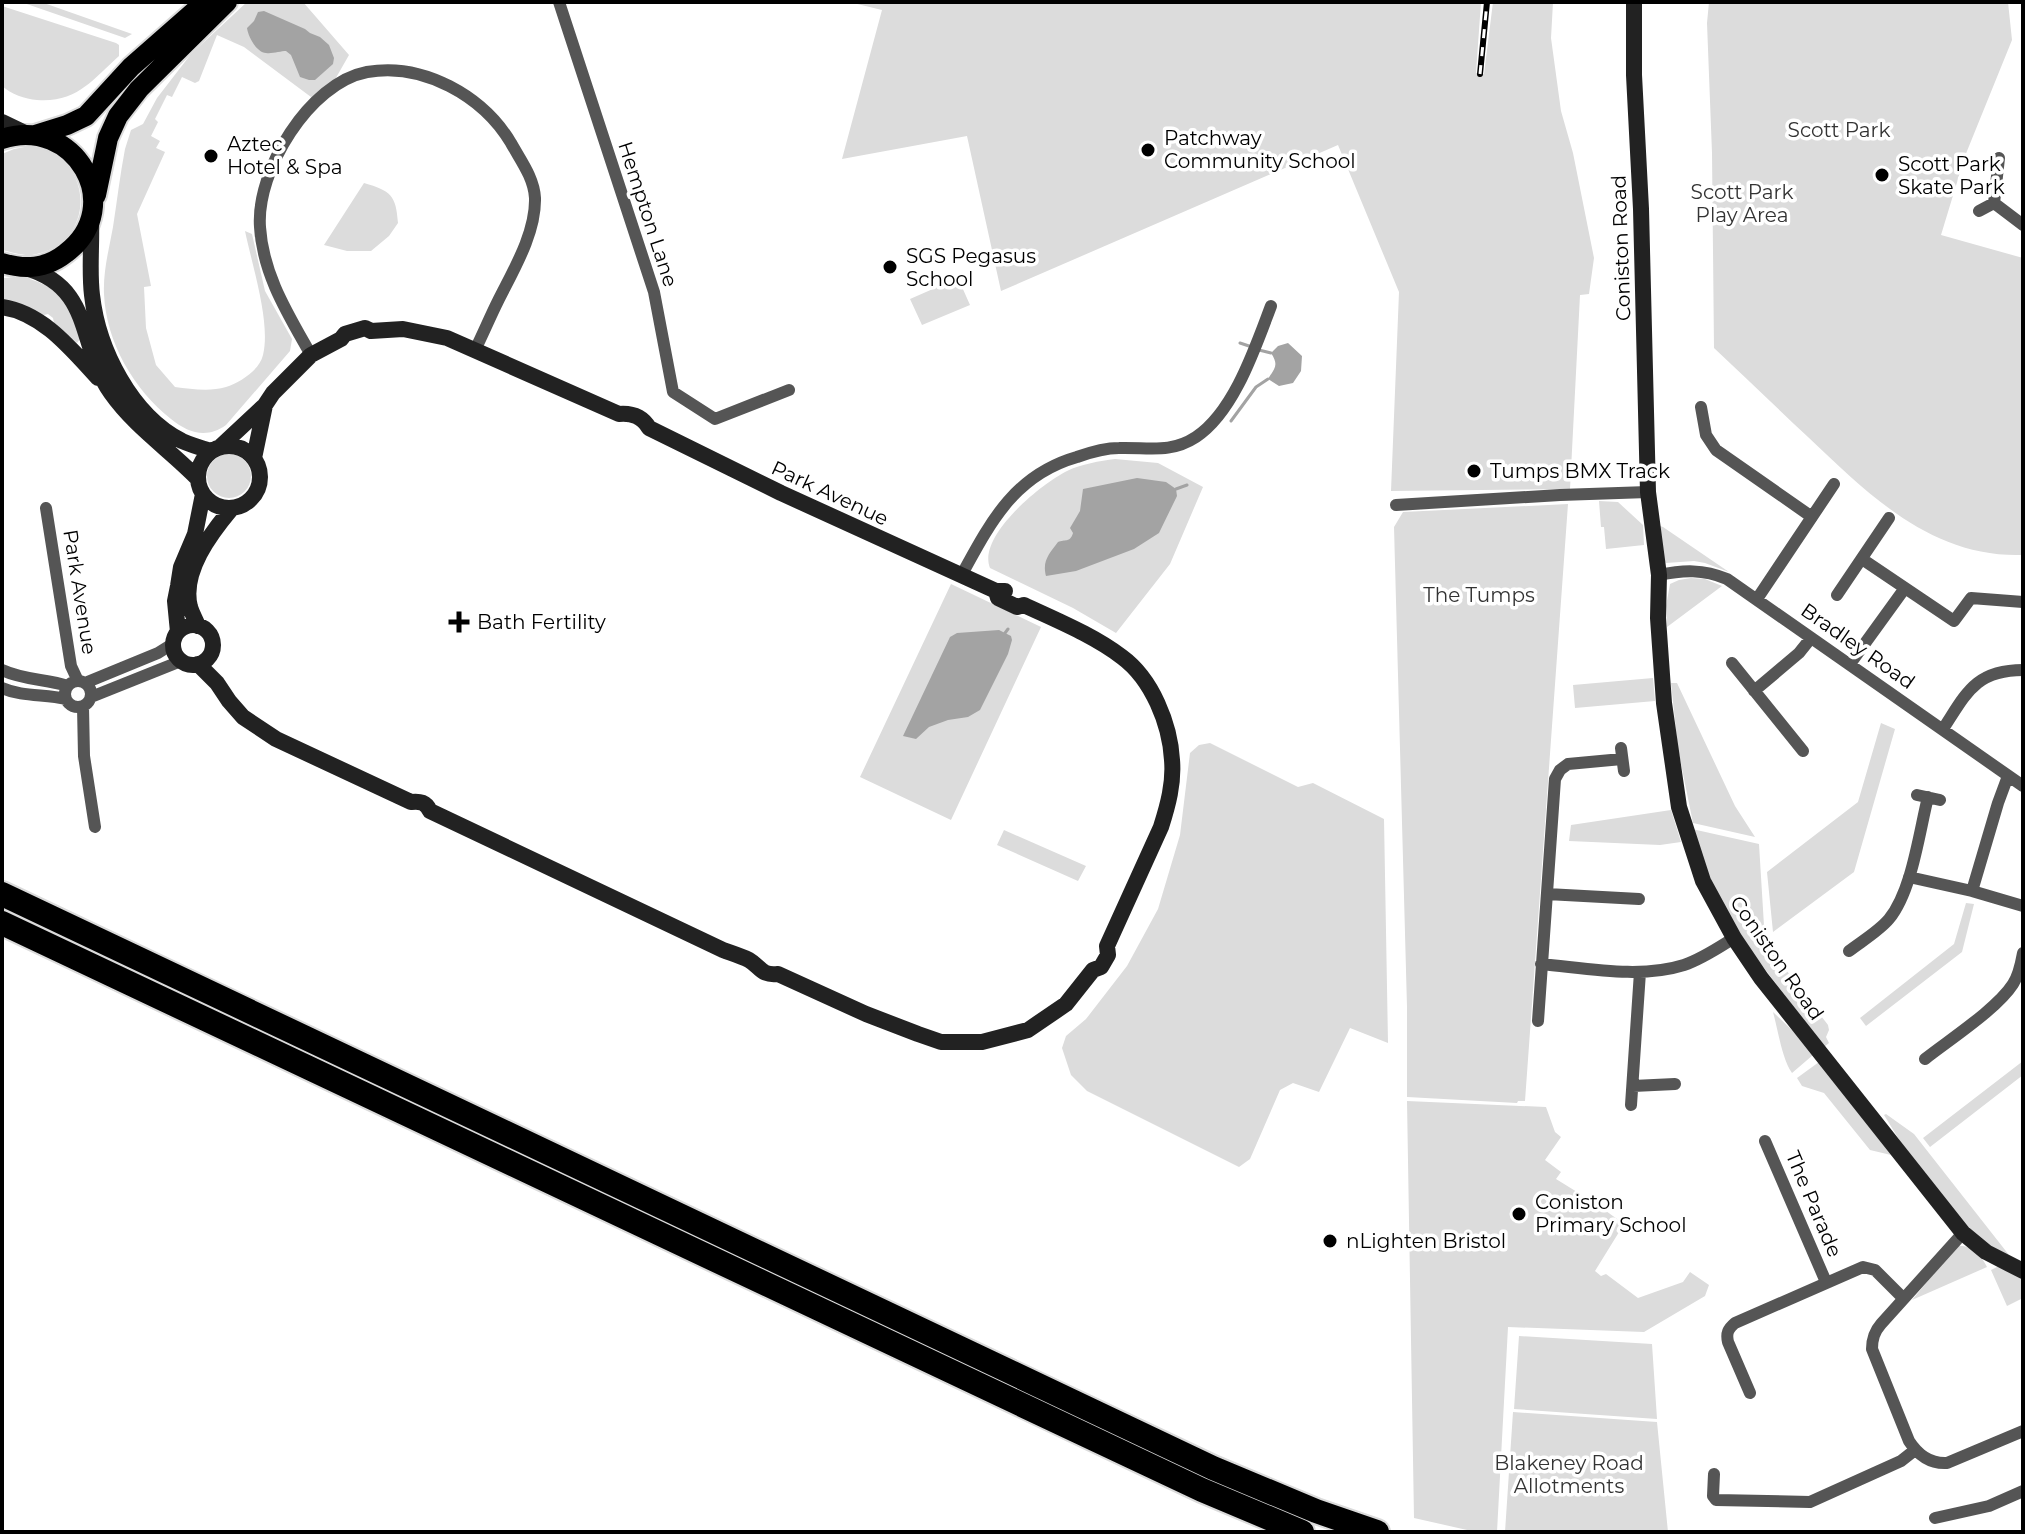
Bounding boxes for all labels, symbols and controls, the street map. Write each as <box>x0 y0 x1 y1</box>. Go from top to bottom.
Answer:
park label: Scott Park <box>1788 118 1890 142</box>
place label: Patchway Community School <box>1164 126 1356 173</box>
place label: Aztec Hotel & Spa <box>227 132 342 179</box>
street label: Hempton Lane <box>613 138 683 290</box>
marker: Patchway Community School <box>1139 141 1157 159</box>
marker: Aztec Hotel & Spa <box>202 147 220 165</box>
place label: Scott Park Skate Park <box>1898 152 2005 199</box>
marker: Scott Park Skate Park <box>1873 166 1891 184</box>
street label: Coniston Road <box>1606 174 1636 322</box>
park label: Scott Park Play Area <box>1691 180 1793 227</box>
place label: SGS Pegasus School <box>906 244 1036 291</box>
marker: SGS Pegasus School <box>881 258 899 276</box>
street label: Park Avenue <box>768 455 892 531</box>
place label: Tumps BMX Track <box>1490 459 1670 483</box>
marker: Tumps BMX Track <box>1465 462 1483 480</box>
street label: Park Avenue <box>58 528 102 656</box>
park label: The Tumps <box>1423 583 1535 607</box>
street label: Bradley Road <box>1796 598 1920 694</box>
place label: Bath Fertility <box>477 610 606 634</box>
marker: Bath Fertility <box>448 611 470 633</box>
street label: Coniston Road <box>1725 891 1829 1025</box>
street label: The Parade <box>1781 1147 1847 1261</box>
place label: Coniston Primary School <box>1535 1190 1687 1237</box>
marker: Coniston Primary School <box>1510 1205 1528 1223</box>
place label: nLighten Bristol <box>1346 1229 1506 1253</box>
marker: nLighten Bristol <box>1321 1232 1339 1250</box>
park label: Blakeney Road Allotments <box>1494 1451 1644 1498</box>

